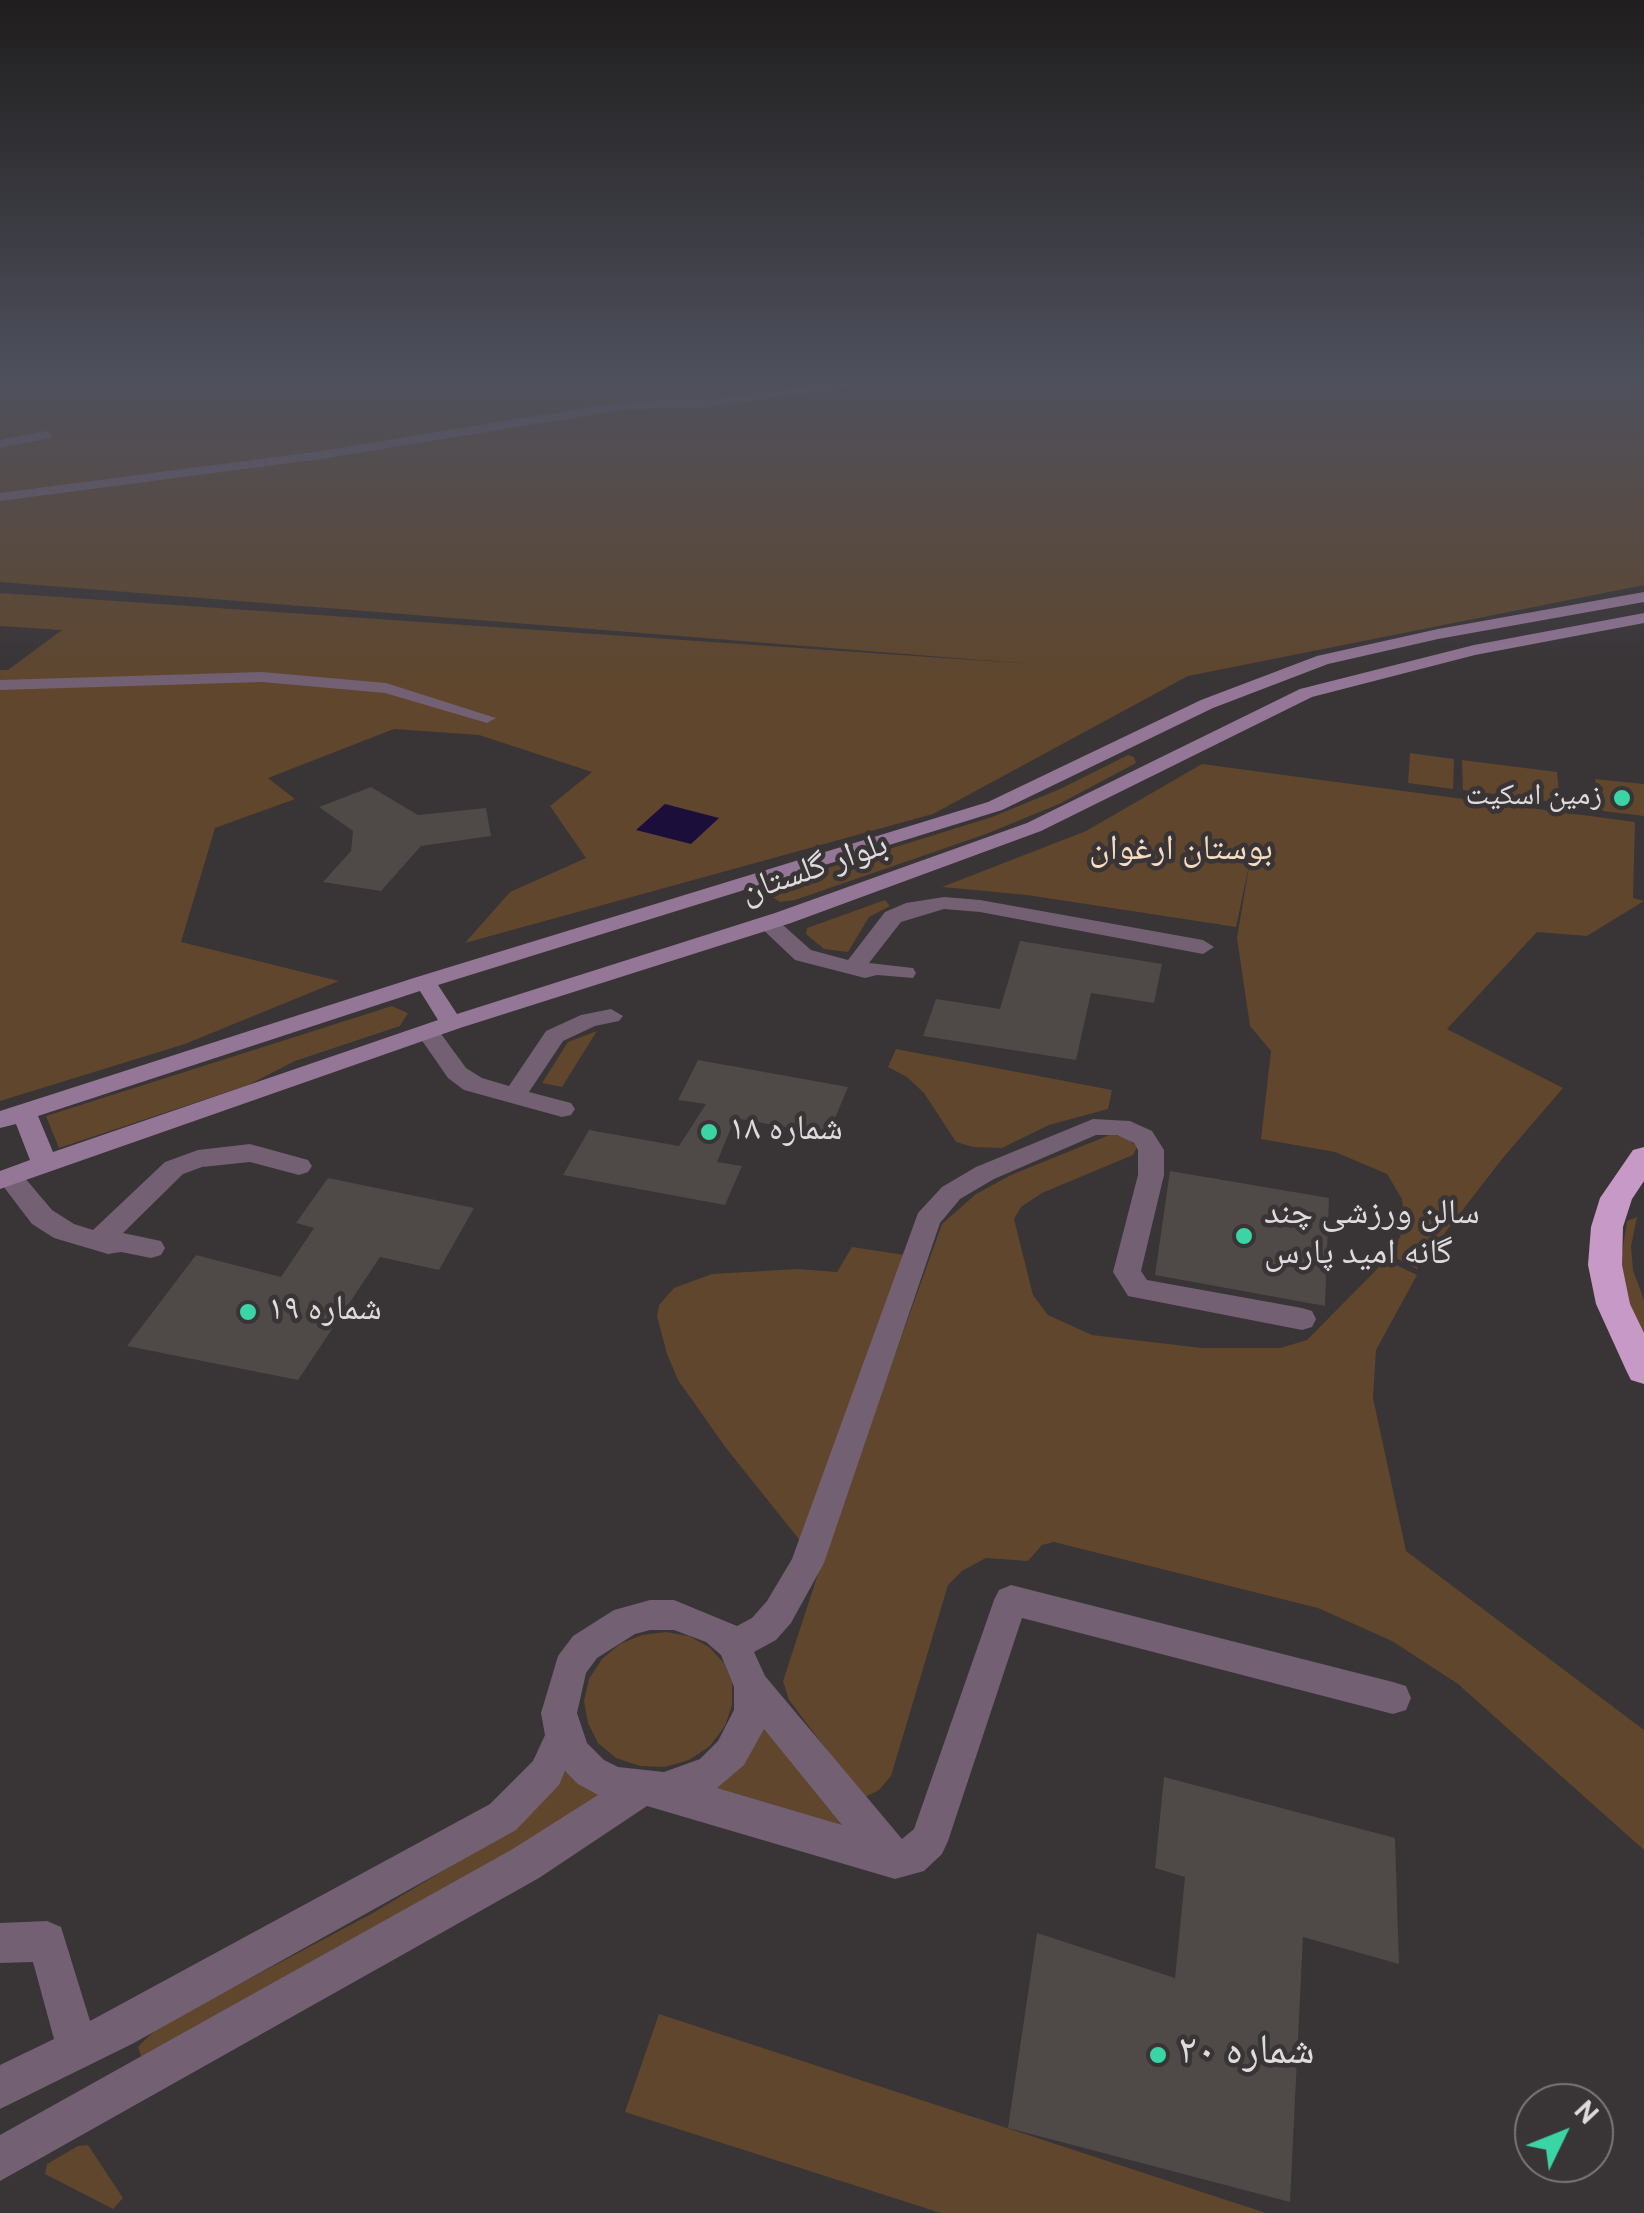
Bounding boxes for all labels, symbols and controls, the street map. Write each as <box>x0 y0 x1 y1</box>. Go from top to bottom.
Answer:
place label: زمین اسکیت <box>1465 780 1602 816</box>
marker: زمین اسکیت <box>1611 787 1633 809</box>
street label: بلوار گلستان <box>736 826 894 916</box>
park label: بوستان ارغوان <box>1089 831 1273 873</box>
place label: شماره ۱۸ <box>729 1111 843 1153</box>
marker: شماره ۱۸ <box>698 1121 720 1143</box>
place label: سالن ورزشی چند گانه امید پارس <box>1264 1195 1480 1277</box>
marker: سالن ورزشی چند گانه امید پارس <box>1233 1225 1255 1247</box>
place label: شماره ۱۹ <box>268 1291 382 1333</box>
marker: شماره ۱۹ <box>237 1301 259 1323</box>
place label: شماره ۲۰ <box>1178 2030 1315 2080</box>
marker: شماره ۲۰ <box>1147 2044 1169 2066</box>
north arrow <box>1514 2083 1614 2183</box>
text: N <box>1564 2094 1604 2134</box>

